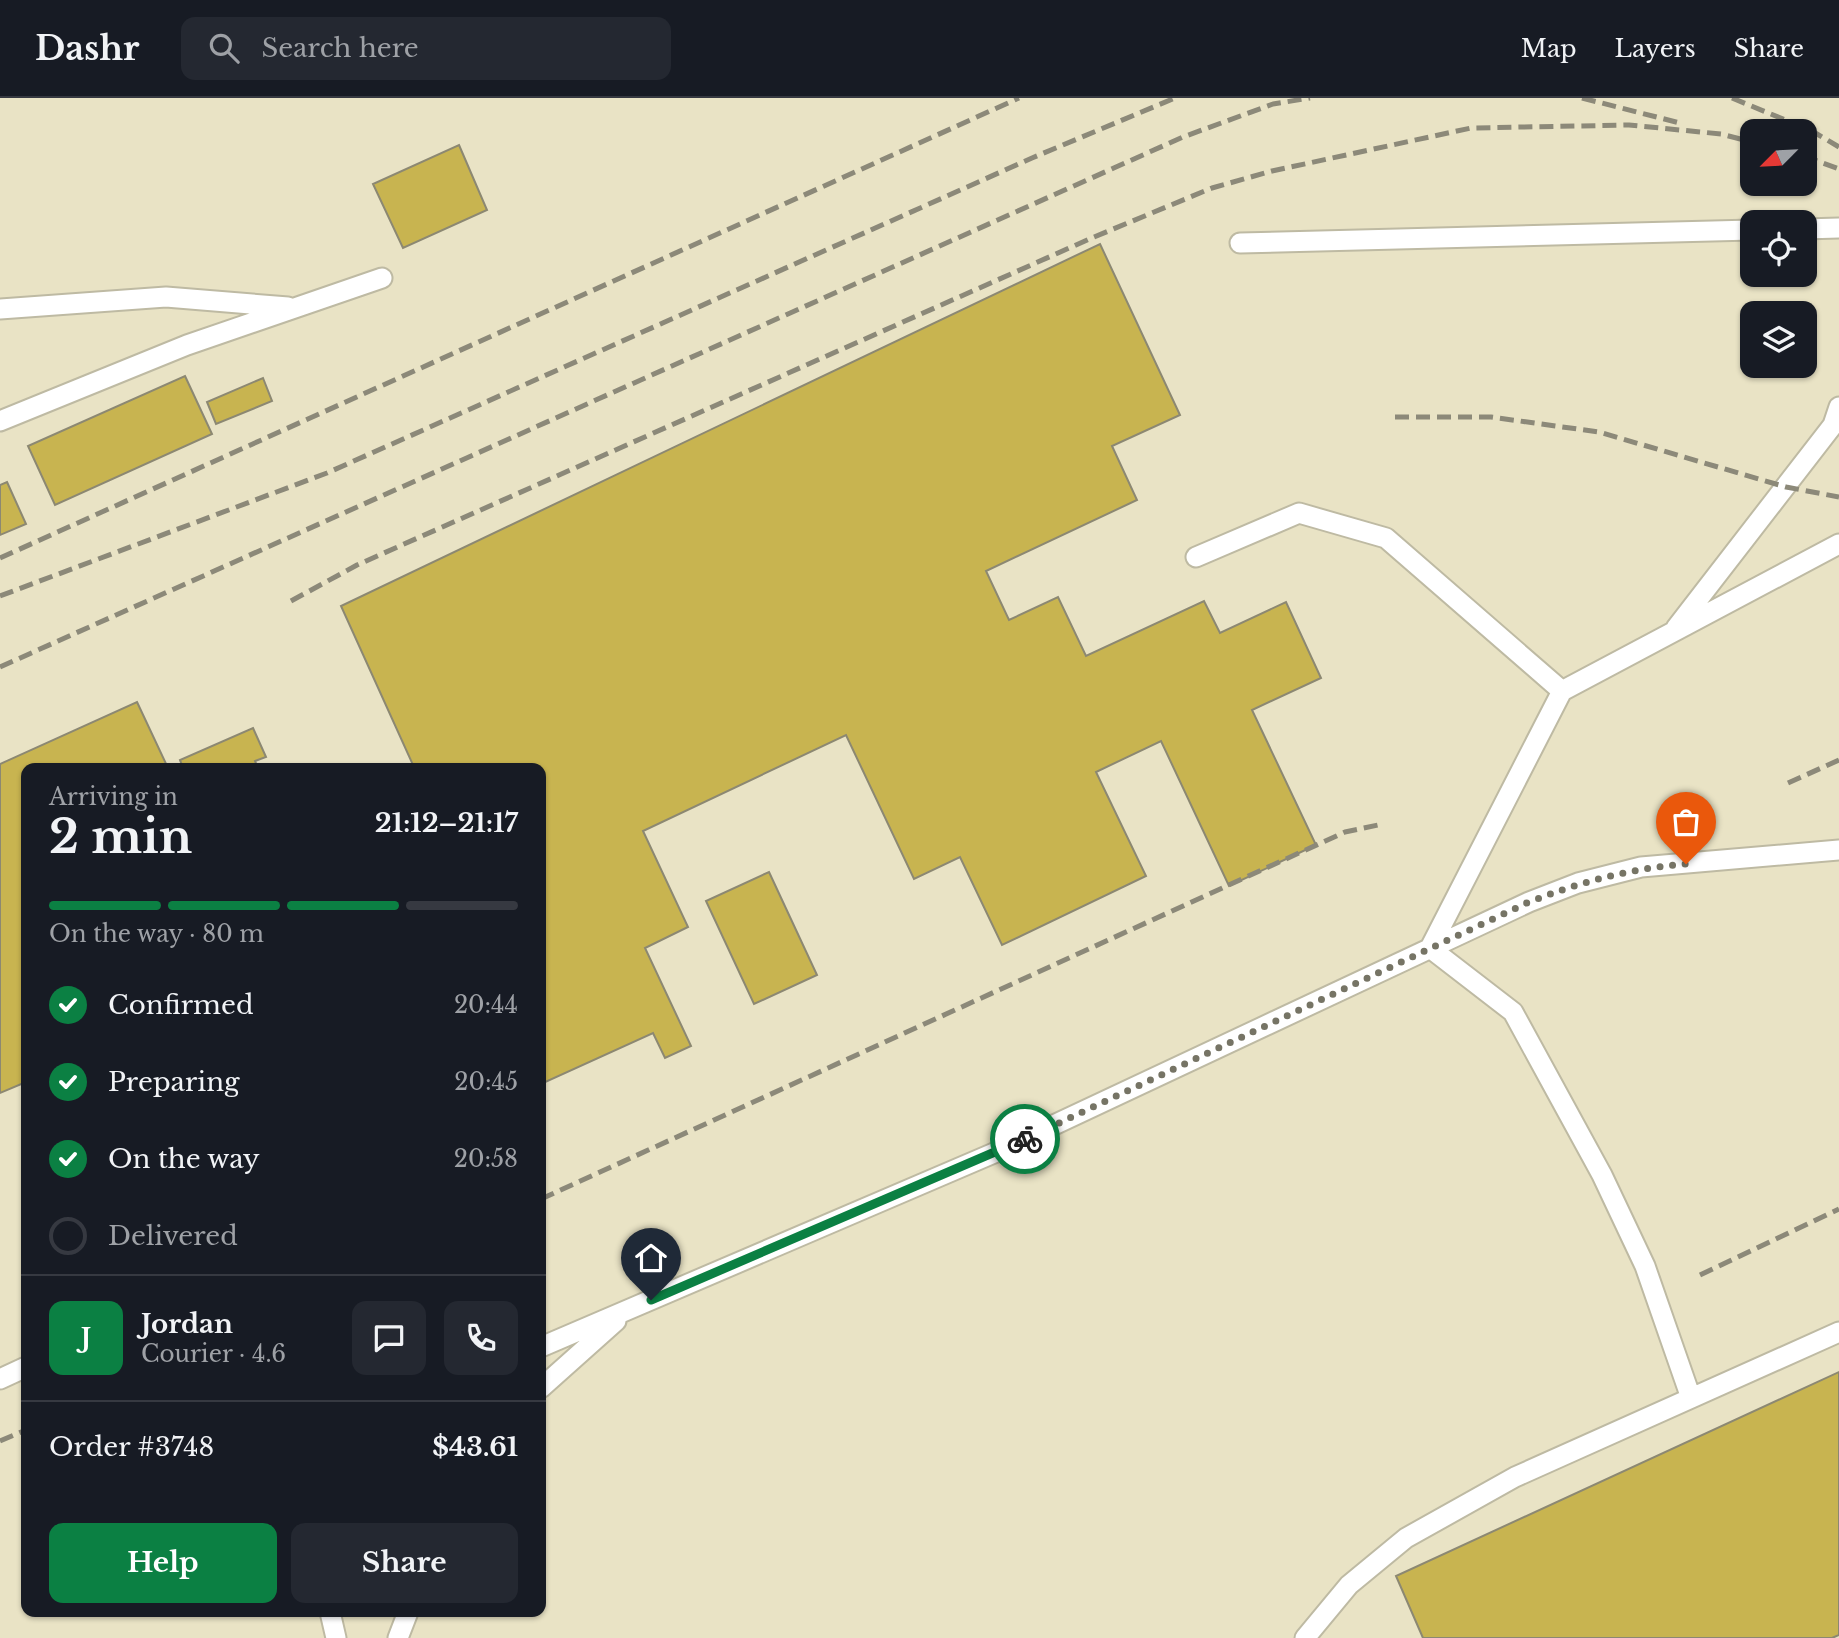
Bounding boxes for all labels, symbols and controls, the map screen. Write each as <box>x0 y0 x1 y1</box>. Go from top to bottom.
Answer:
search box <box>181 17 671 80</box>
text: Dashr <box>35 28 139 69</box>
icon: search <box>205 29 243 67</box>
text: Search here <box>261 32 419 64</box>
text: Map <box>1521 34 1577 63</box>
text: Layers <box>1615 34 1696 63</box>
text: Share <box>1734 34 1804 63</box>
north arrow <box>1740 119 1816 196</box>
map controls <box>1740 119 1817 378</box>
button: locate <box>1740 210 1817 287</box>
button: layers <box>1740 301 1817 378</box>
text: Arriving in <box>49 783 178 811</box>
pin <box>1656 792 1716 864</box>
icon: bag <box>1667 803 1705 841</box>
text: 21:12–21:17 <box>375 807 518 839</box>
text: 2 min <box>49 808 192 865</box>
text: On the way · 80 m <box>49 920 264 948</box>
icon: check <box>49 986 87 1024</box>
text: Confirmed <box>108 989 253 1021</box>
text: 20:44 <box>454 991 518 1019</box>
icon: check <box>49 1063 87 1101</box>
text: Preparing <box>108 1066 240 1098</box>
text: 20:45 <box>454 1068 518 1096</box>
courier <box>990 1104 1060 1174</box>
icon: bike <box>1006 1120 1044 1158</box>
icon: check <box>49 1140 87 1178</box>
text: On the way <box>108 1143 260 1175</box>
text: 20:58 <box>454 1145 518 1173</box>
text: Delivered <box>108 1220 238 1252</box>
pin <box>621 1228 681 1300</box>
icon: home <box>632 1239 670 1277</box>
button: chat <box>352 1301 426 1375</box>
button: phone <box>444 1301 518 1375</box>
text: Jordan <box>141 1308 233 1340</box>
text: J <box>81 1322 91 1354</box>
text: Courier · 4.6 <box>141 1340 286 1368</box>
text: Order #3748 <box>49 1431 214 1463</box>
text: $43.61 <box>432 1431 518 1463</box>
button: Help <box>49 1523 277 1603</box>
button: Share <box>291 1523 518 1603</box>

